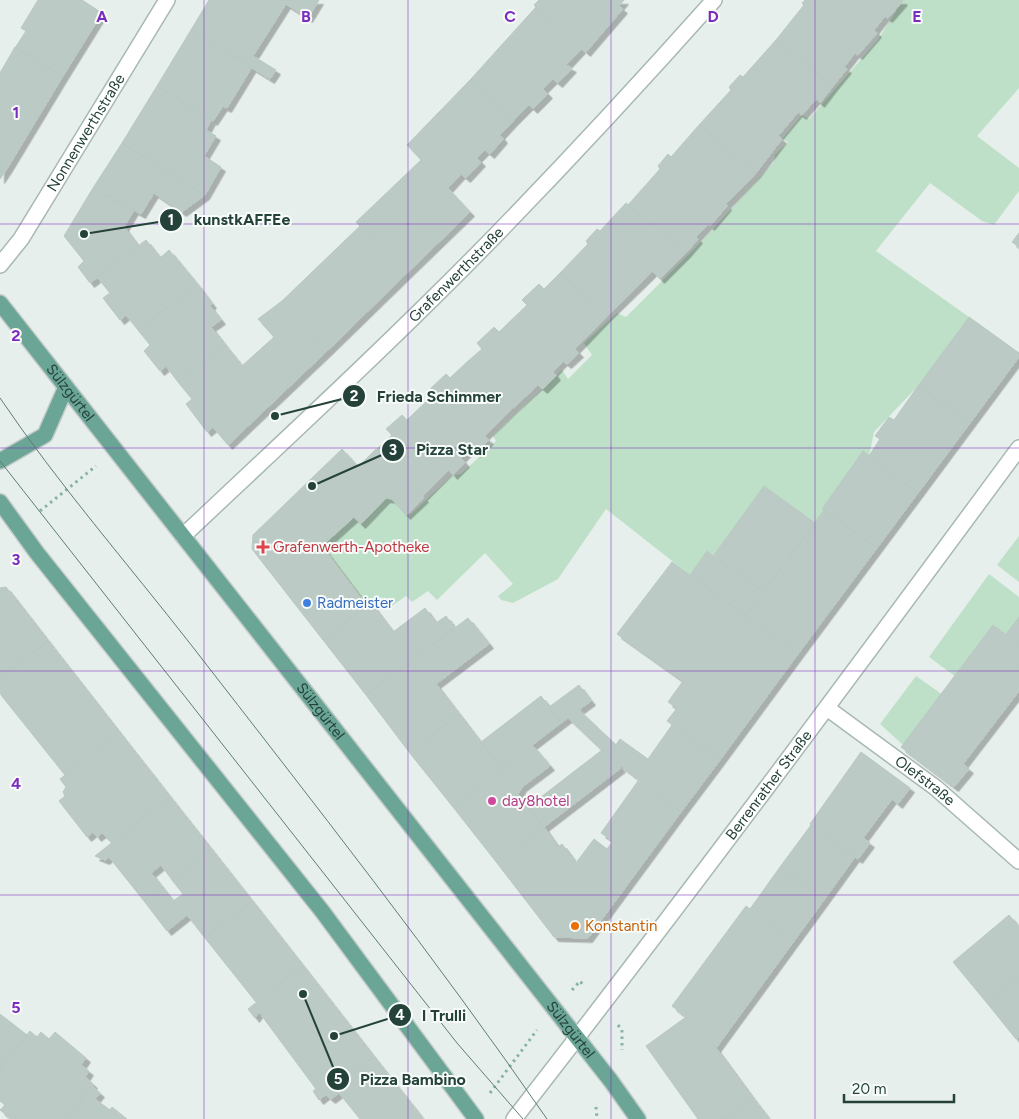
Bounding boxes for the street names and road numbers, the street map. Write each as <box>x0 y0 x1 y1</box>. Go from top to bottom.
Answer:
street label: Nonnenwerthstraße <box>43 71 129 195</box>
street label: Grafenwerthstraße <box>405 223 507 326</box>
street label: Sülzgürtel <box>42 360 98 425</box>
street label: Sülzgürtel <box>293 679 349 743</box>
street label: Berrenrather Straße <box>722 727 816 843</box>
street label: Olefstraße <box>891 752 959 809</box>
street label: Sülzgürtel <box>543 998 599 1062</box>

